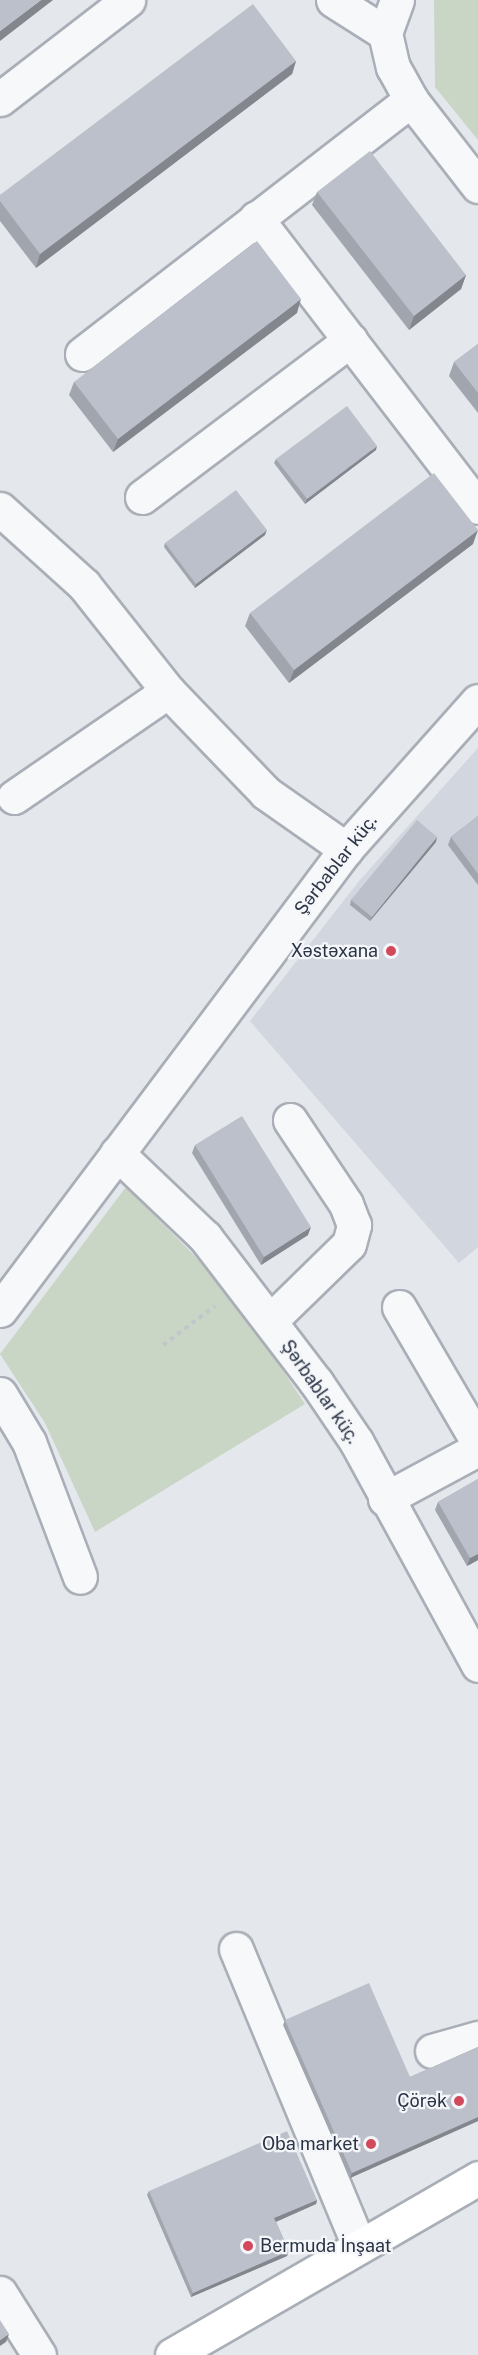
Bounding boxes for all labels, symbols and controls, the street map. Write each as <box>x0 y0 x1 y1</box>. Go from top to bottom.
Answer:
street label: Şərbablar küç. <box>290 810 382 920</box>
place label: Xəstəxana <box>291 940 378 962</box>
marker: Xəstəxana <box>382 942 400 960</box>
street label: Şərbablar küç. <box>276 1336 364 1448</box>
place label: Çörək <box>397 2090 447 2112</box>
marker: Çörək <box>452 2094 466 2108</box>
place label: Oba market <box>262 2133 359 2155</box>
marker: Oba market <box>364 2137 378 2151</box>
place label: Bermuda İnşaat <box>260 2235 391 2257</box>
marker: Bermuda İnşaat <box>241 2239 255 2253</box>

